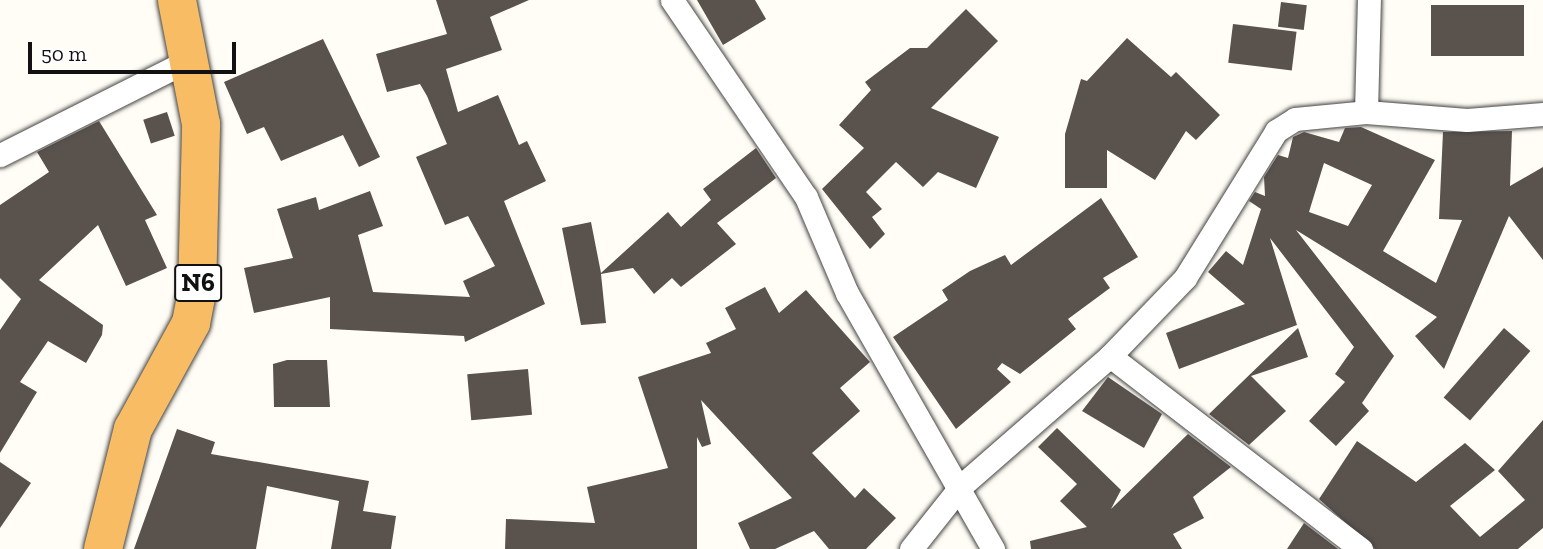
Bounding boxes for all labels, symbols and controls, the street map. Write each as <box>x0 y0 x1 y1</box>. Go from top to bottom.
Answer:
scale bar <box>32 28 240 72</box>
text: 50 m <box>41 41 87 66</box>
road number: N6 <box>174 260 222 306</box>

